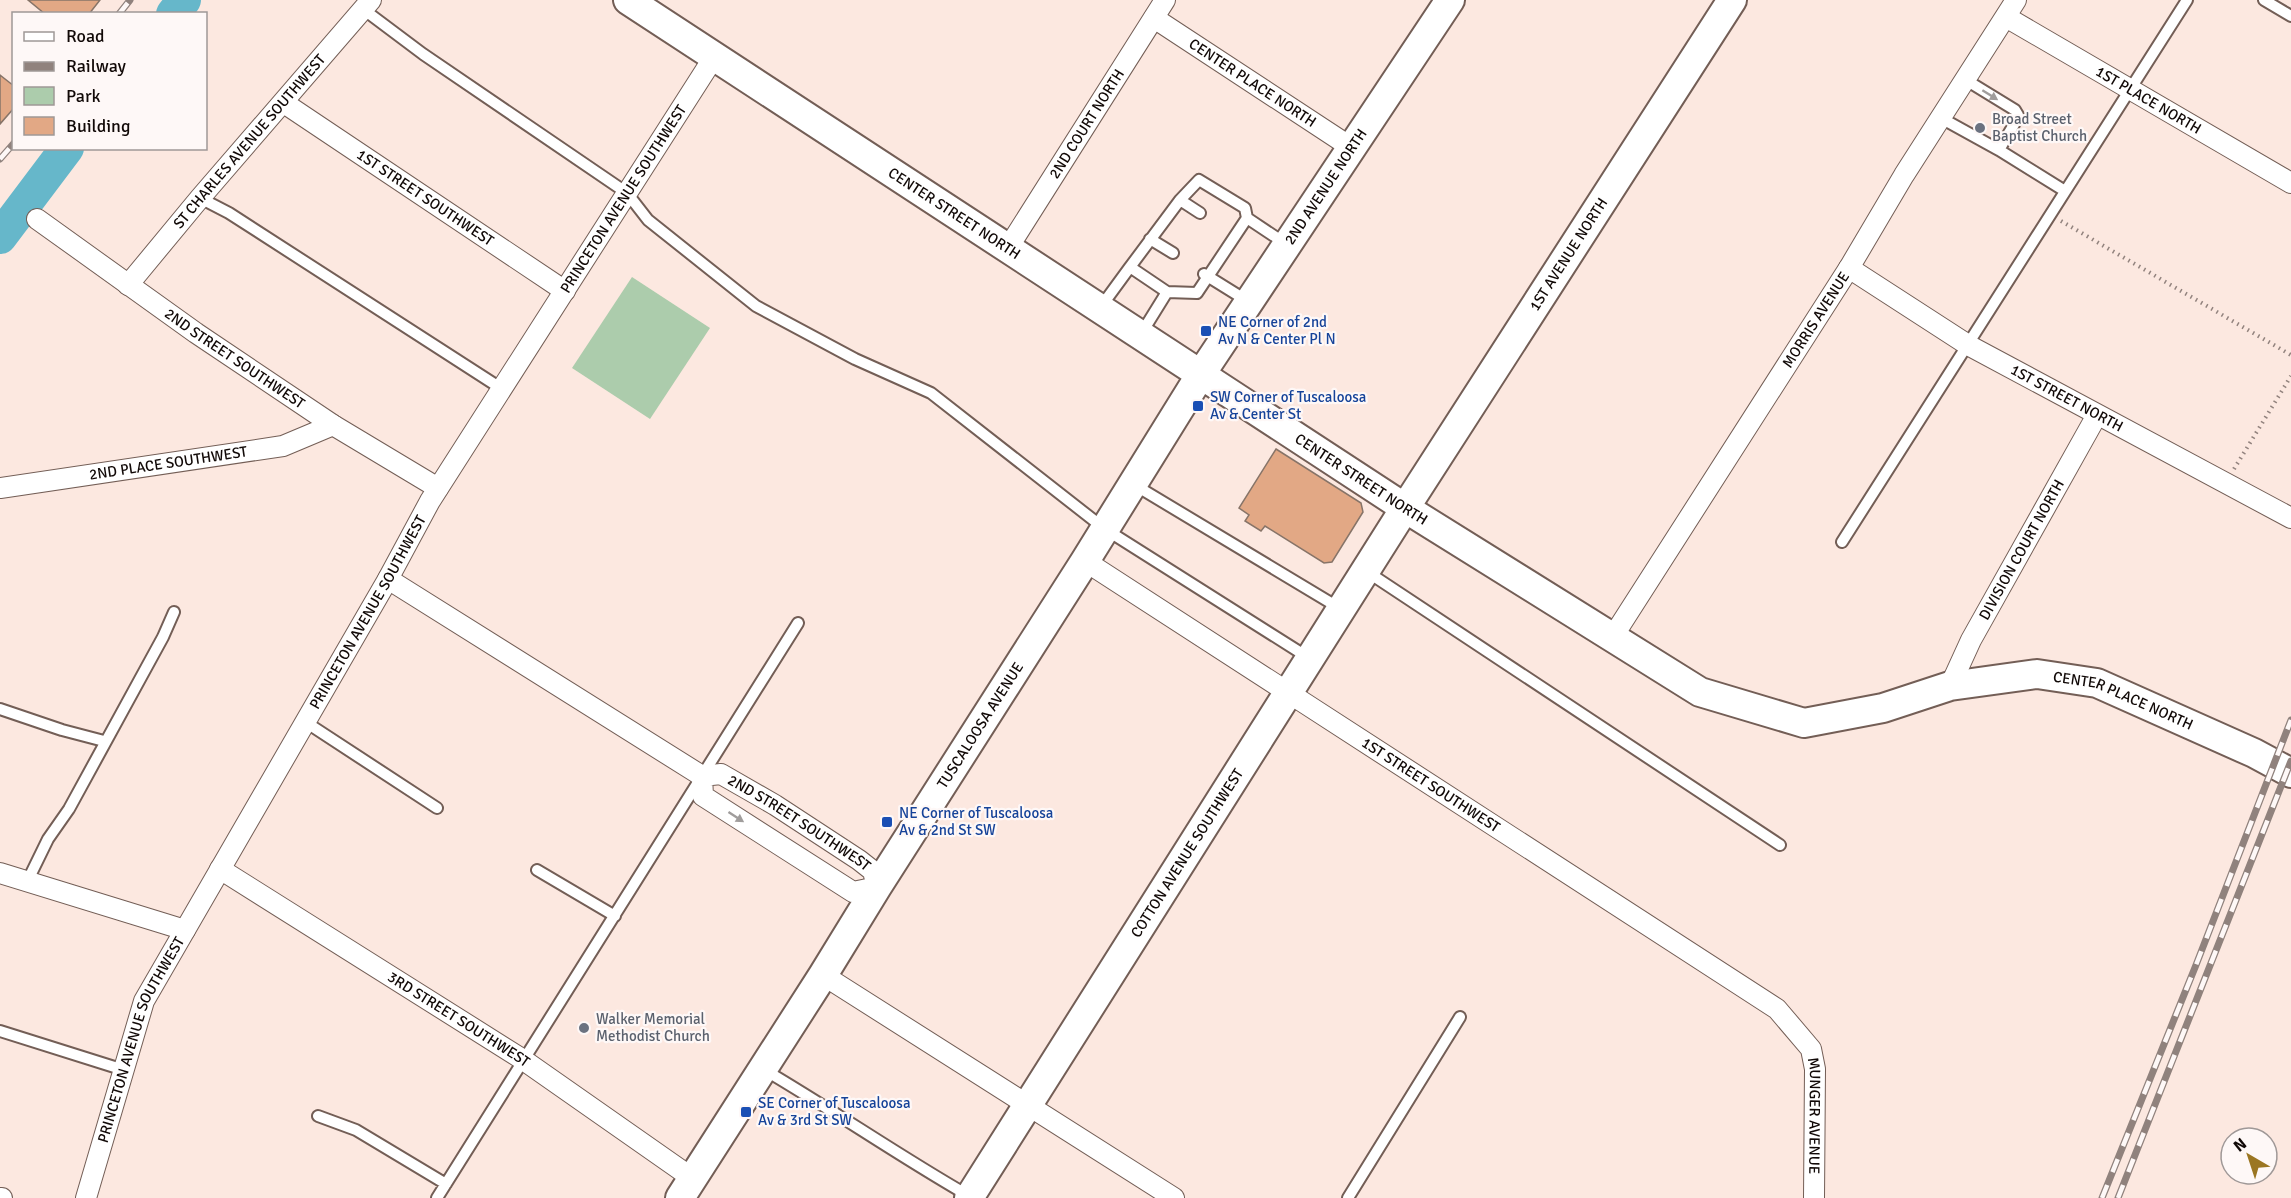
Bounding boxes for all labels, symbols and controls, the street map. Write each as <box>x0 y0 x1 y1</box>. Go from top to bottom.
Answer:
legend <box>12 12 207 150</box>
text: Road <box>66 25 105 47</box>
street label: CENTER PLACE NORTH <box>1186 34 1320 131</box>
street label: ST CHARLES AVENUE SOUTHWEST <box>170 50 329 232</box>
text: Railway <box>66 55 127 77</box>
street label: 1ST PLACE NORTH <box>2093 62 2205 138</box>
street label: 2ND COURT NORTH <box>1045 66 1128 182</box>
text: Park <box>66 85 101 107</box>
one-way arrow <box>1982 89 1998 100</box>
street label: PRINCETON AVENUE SOUTHWEST <box>556 101 690 296</box>
place label: Broad Street Baptist Church <box>1992 110 2087 145</box>
text: Building <box>66 115 130 137</box>
marker: Broad Street Baptist Church <box>1973 121 1987 135</box>
street label: 2ND AVENUE NORTH <box>1281 125 1371 248</box>
street label: 1ST STREET SOUTHWEST <box>353 145 498 250</box>
street label: CENTER STREET NORTH <box>885 164 1024 263</box>
street label: 1ST AVENUE NORTH <box>1525 194 1611 314</box>
street label: MORRIS AVENUE <box>1779 268 1853 371</box>
street label: 2ND STREET SOUTHWEST <box>161 304 309 413</box>
place label: NE Corner of 2nd Av N & Center Pl N <box>1218 313 1336 348</box>
marker: NE Corner of 2nd Av N & Center Pl N <box>1199 324 1213 338</box>
street label: 1ST STREET NORTH <box>2008 361 2126 435</box>
place label: SW Corner of Tuscaloosa Av & Center St <box>1210 388 1366 423</box>
marker: SW Corner of Tuscaloosa Av & Center St <box>1191 399 1205 413</box>
street label: CENTER STREET NORTH <box>1292 430 1431 529</box>
street label: 2ND PLACE SOUTHWEST <box>88 442 249 484</box>
street label: DIVISION COURT NORTH <box>1975 476 2068 623</box>
street label: PRINCETON AVENUE SOUTHWEST <box>306 512 430 712</box>
street label: TUSCALOOSA AVENUE <box>933 659 1027 792</box>
street label: CENTER PLACE NORTH <box>2052 668 2196 734</box>
street label: 1ST STREET SOUTHWEST <box>1358 734 1504 837</box>
street label: COTTON AVENUE SOUTHWEST <box>1127 765 1247 941</box>
street label: 2ND STREET SOUTHWEST <box>725 771 875 875</box>
place label: NE Corner of Tuscaloosa Av & 2nd St SW <box>899 804 1053 839</box>
one-way arrow <box>728 811 744 822</box>
marker: NE Corner of Tuscaloosa Av & 2nd St SW <box>880 815 894 829</box>
street label: PRINCETON AVENUE SOUTHWEST <box>94 933 188 1145</box>
street label: 3RD STREET SOUTHWEST <box>384 968 534 1071</box>
place label: Walker Memorial Methodist Church <box>596 1010 710 1045</box>
marker: Walker Memorial Methodist Church <box>577 1021 591 1035</box>
street label: MUNGER AVENUE <box>1804 1056 1824 1174</box>
place label: SE Corner of Tuscaloosa Av & 3rd St SW <box>758 1094 911 1129</box>
marker: SE Corner of Tuscaloosa Av & 3rd St SW <box>739 1105 753 1119</box>
north arrow <box>2219 1126 2279 1186</box>
text: N <box>2230 1134 2251 1156</box>

